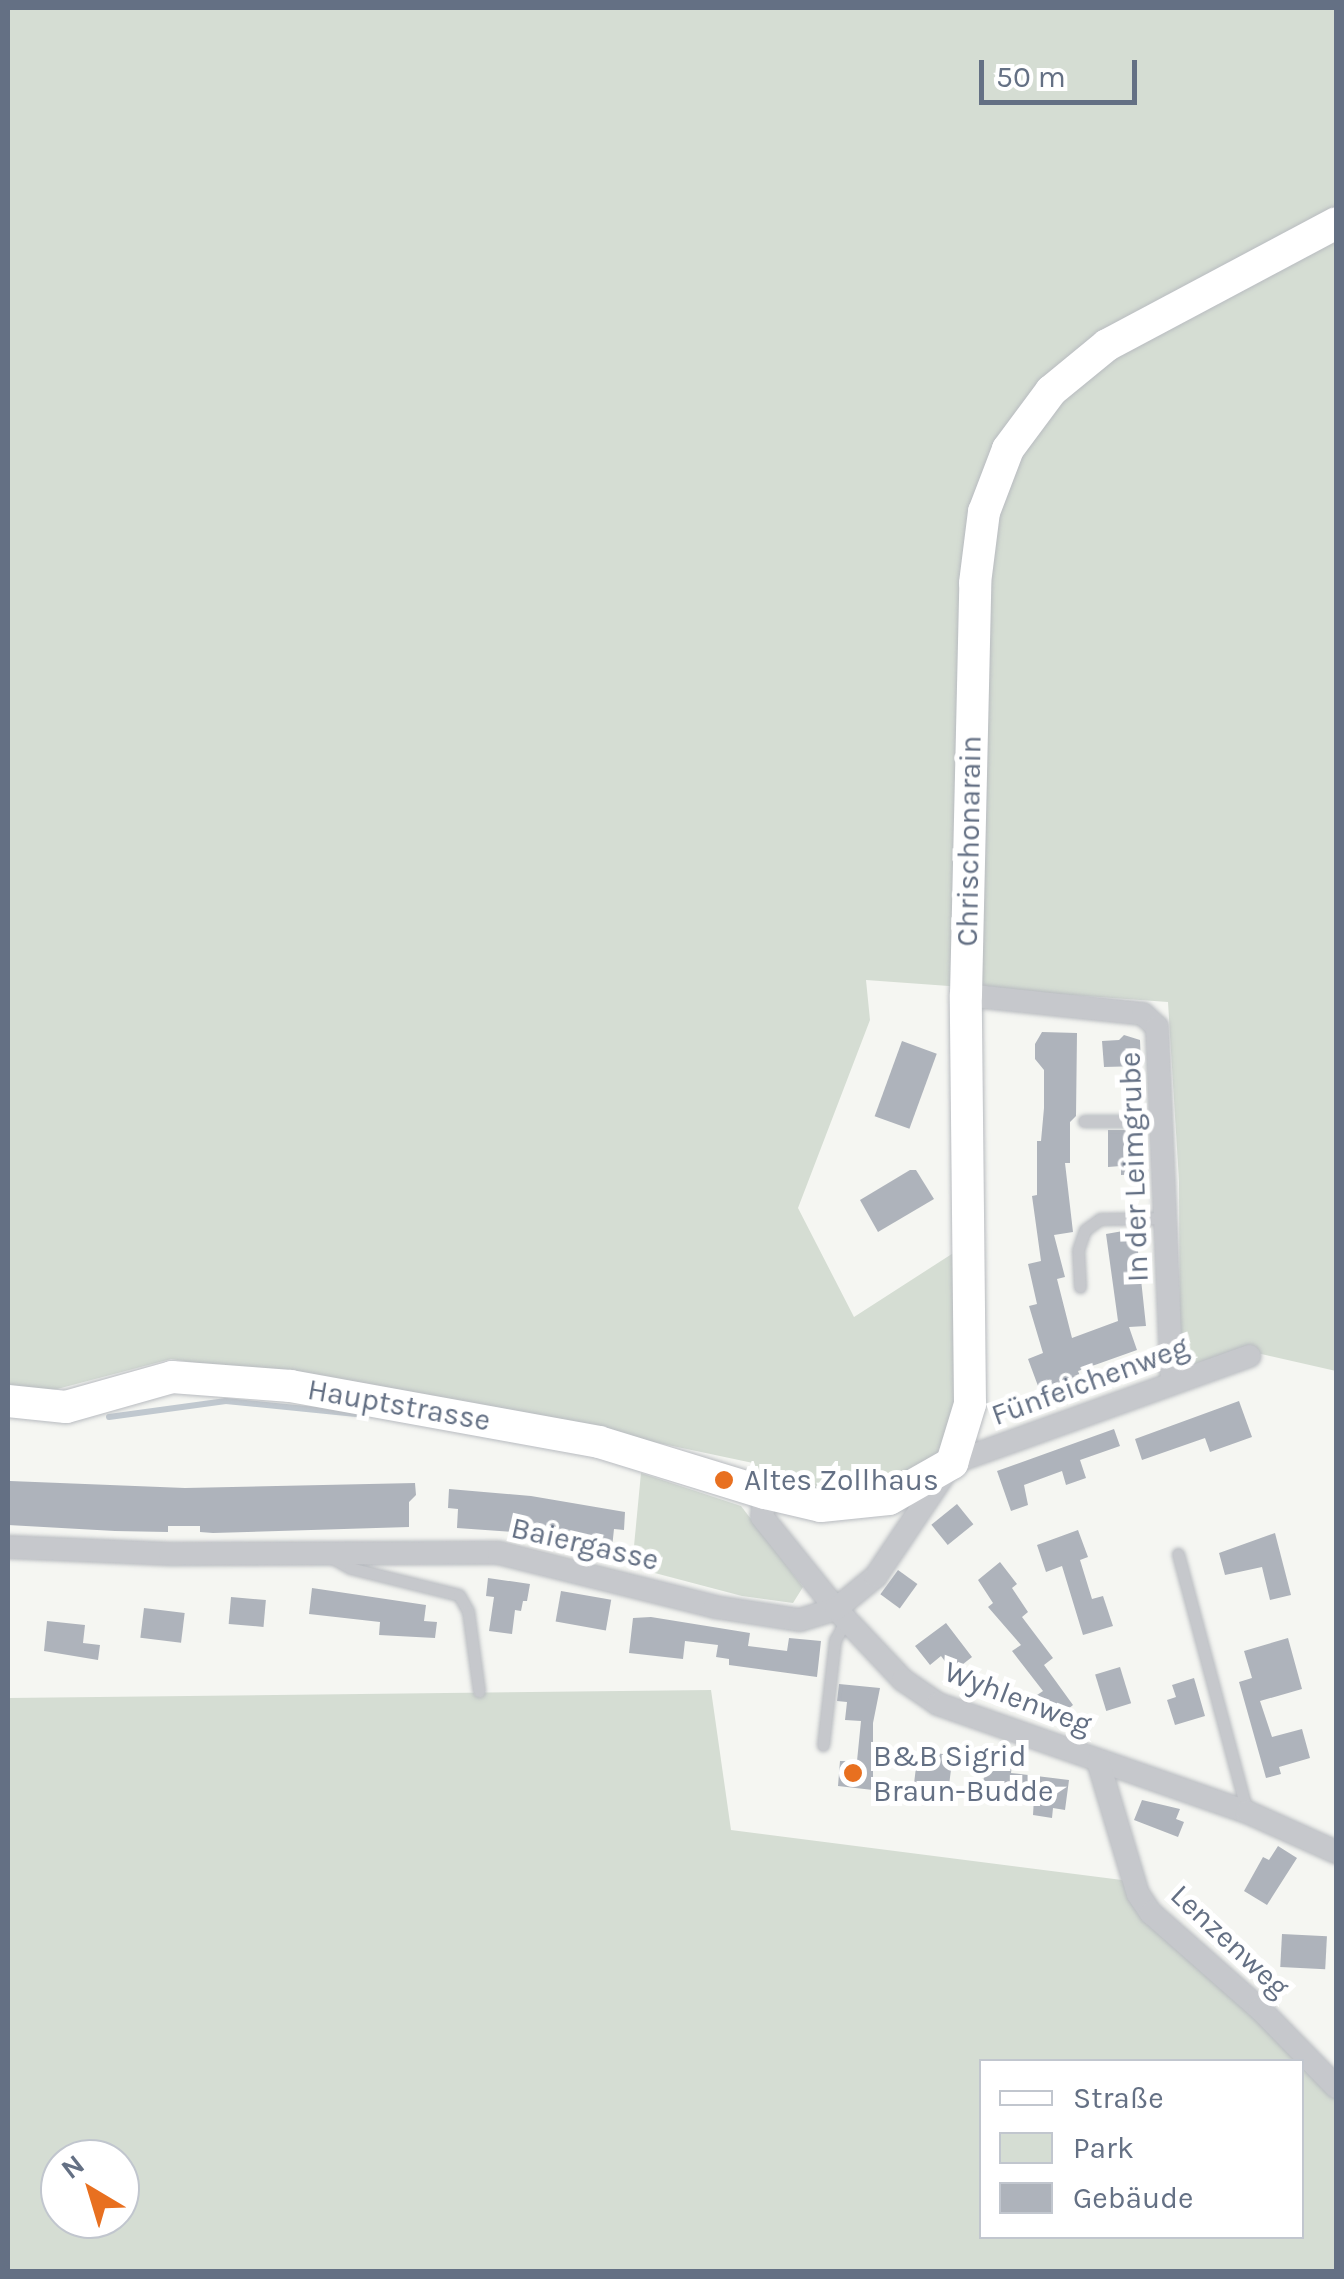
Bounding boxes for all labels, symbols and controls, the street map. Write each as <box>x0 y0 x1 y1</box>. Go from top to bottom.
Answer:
scale bar <box>984 40 1142 102</box>
text: 50 m <box>996 59 1066 95</box>
street label: Chrischonarain <box>949 735 989 947</box>
street label: In der Leimgrube <box>1112 1051 1156 1283</box>
street label: Fünfeichenweg <box>987 1329 1193 1433</box>
street label: Hauptstrasse <box>305 1371 493 1439</box>
place label: Altes Zollhaus <box>744 1462 939 1498</box>
marker: Altes Zollhaus <box>713 1469 735 1491</box>
street label: Baiergasse <box>508 1510 662 1578</box>
street label: Wyhlenweg <box>939 1653 1097 1743</box>
place label: B&B Sigrid Braun-Budde <box>873 1738 1053 1808</box>
marker: B&B Sigrid Braun-Budde <box>842 1762 864 1784</box>
street label: Lenzenweg <box>1163 1877 1297 2005</box>
legend <box>979 2059 1304 2239</box>
text: Straße <box>1073 2080 1164 2116</box>
text: Park <box>1073 2130 1134 2166</box>
north arrow <box>40 2139 140 2239</box>
text: N <box>54 2147 91 2186</box>
text: Gebäude <box>1073 2180 1193 2216</box>

